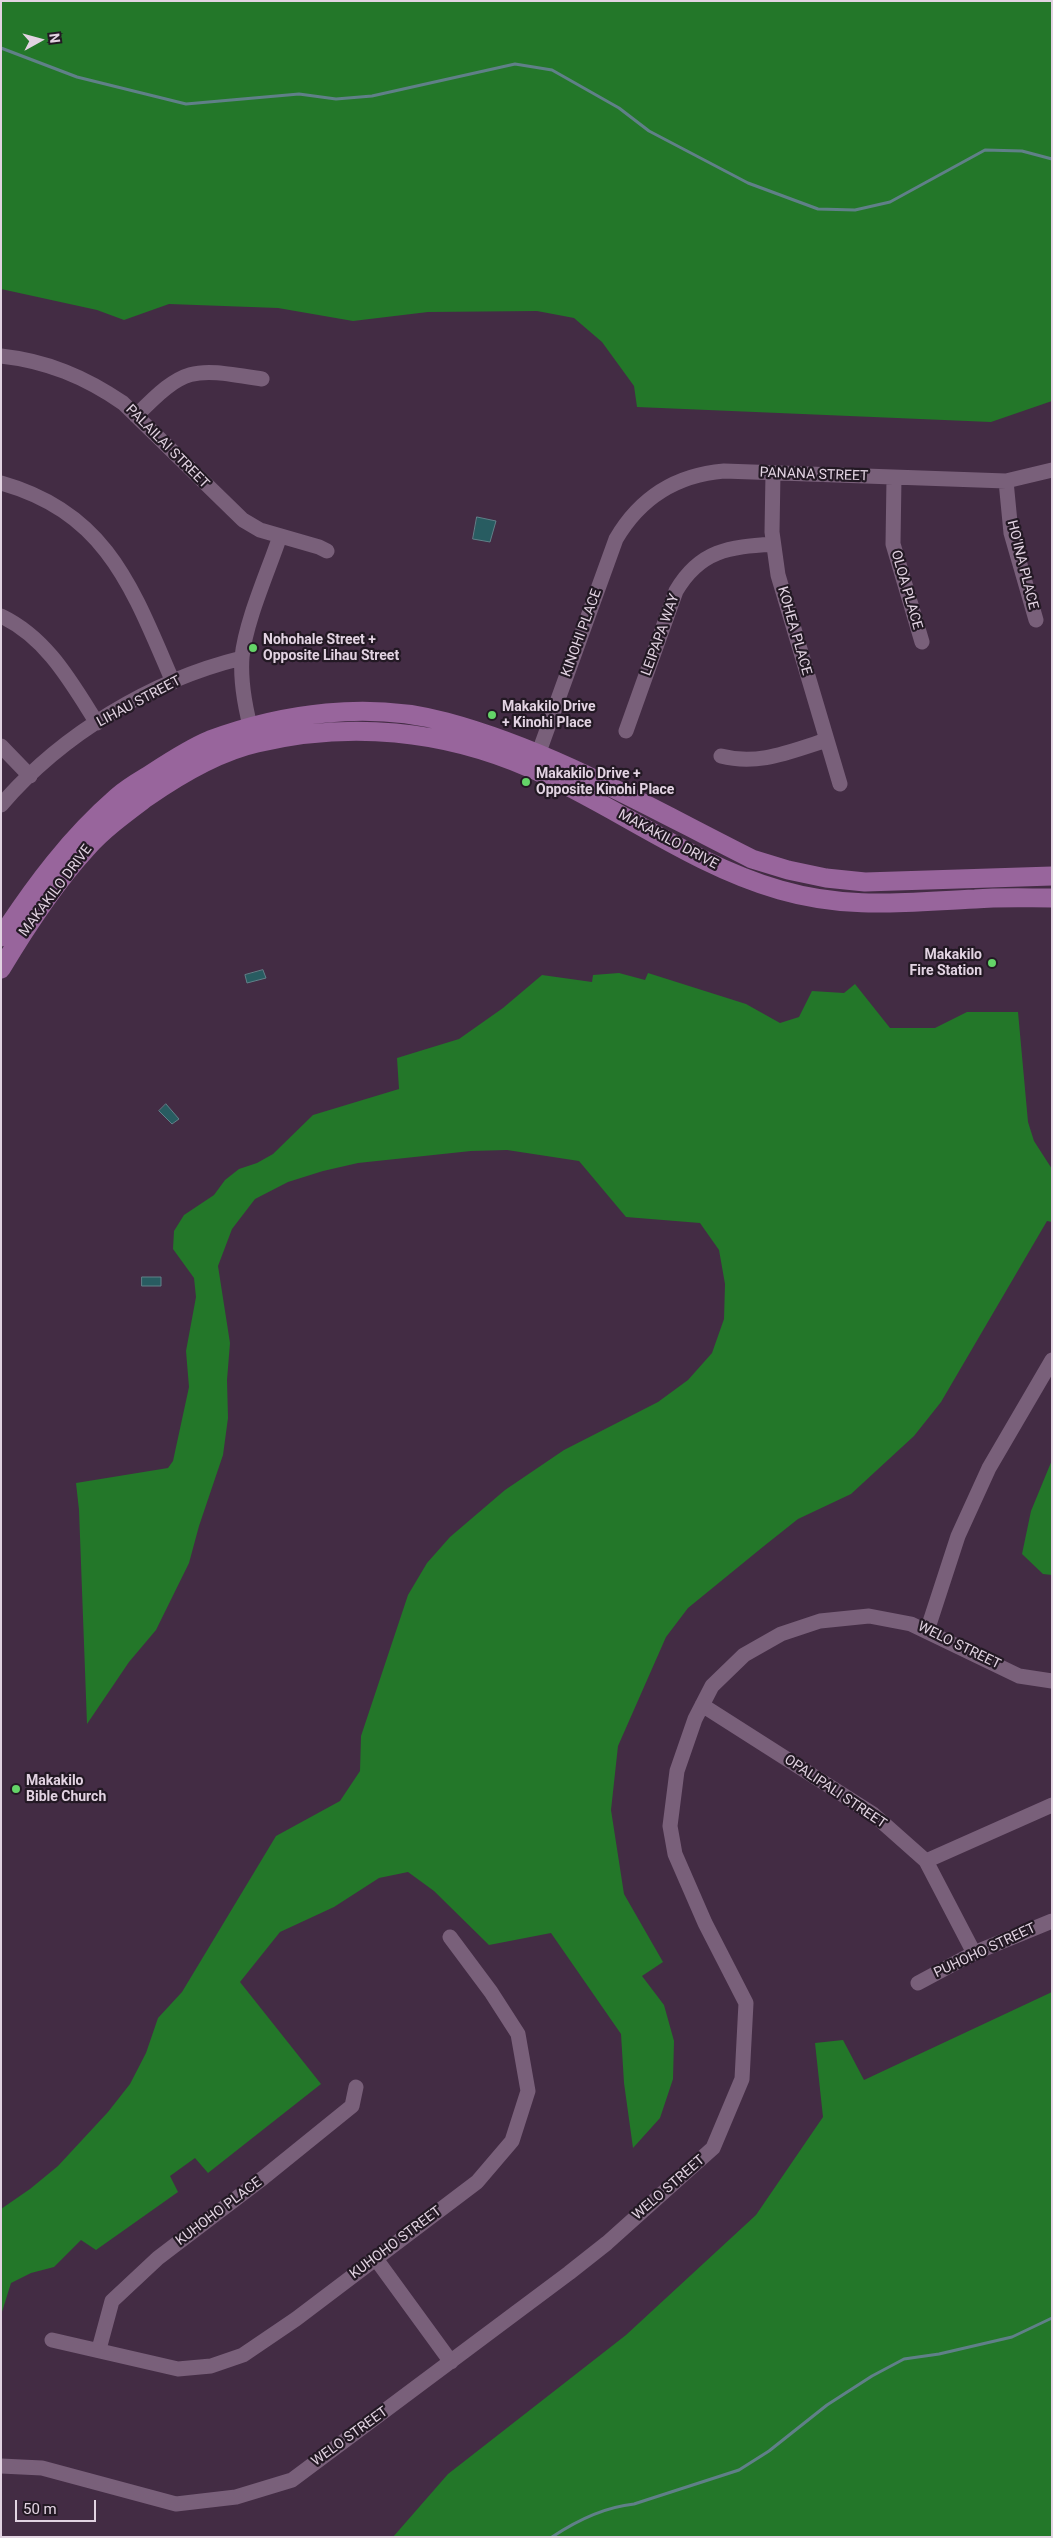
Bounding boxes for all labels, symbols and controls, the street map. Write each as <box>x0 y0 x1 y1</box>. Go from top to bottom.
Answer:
north arrow <box>15 15 65 65</box>
text: N <box>46 32 63 44</box>
street label: PALAILAI STREET <box>122 402 212 492</box>
street label: PANANA STREET <box>759 465 869 485</box>
street label: HO'INA PLACE <box>1003 519 1041 611</box>
street label: OLOA PLACE <box>887 549 925 631</box>
street label: KOHEA PLACE <box>773 585 815 677</box>
street label: KINOHI PLACE <box>558 587 606 679</box>
street label: LEIPAPA WAY <box>638 592 684 678</box>
place label: Nohohale Street + Opposite Lihau Street <box>263 632 399 664</box>
marker: Nohohale Street + Opposite Lihau Street <box>247 642 259 654</box>
street label: LIHAU STREET <box>94 673 184 731</box>
place label: Makakilo Drive + Kinohi Place <box>502 699 595 732</box>
marker: Makakilo Drive + Kinohi Place <box>486 709 498 721</box>
place label: Makakilo Drive + Opposite Kinohi Place <box>536 766 674 799</box>
marker: Makakilo Drive + Opposite Kinohi Place <box>520 776 532 788</box>
street label: MAKAKILO DRIVE <box>615 807 721 873</box>
street label: MAKAKILO DRIVE <box>16 842 96 940</box>
place label: Makakilo Fire Station <box>910 947 982 980</box>
marker: Makakilo Fire Station <box>986 957 998 969</box>
street label: WELO STREET <box>915 1619 1003 1673</box>
street label: OPALIPALI STREET <box>781 1752 889 1832</box>
place label: Makakilo Bible Church <box>26 1773 106 1805</box>
marker: Makakilo Bible Church <box>10 1783 22 1795</box>
street label: PUHOHO STREET <box>931 1920 1039 1982</box>
street label: WELO STREET <box>629 2152 709 2224</box>
street label: KUHOHO PLACE <box>173 2174 265 2250</box>
street label: KUHOHO STREET <box>347 2203 445 2283</box>
street label: WELO STREET <box>309 2404 391 2470</box>
scale bar <box>18 2490 99 2522</box>
text: 50 m <box>23 2500 57 2518</box>

